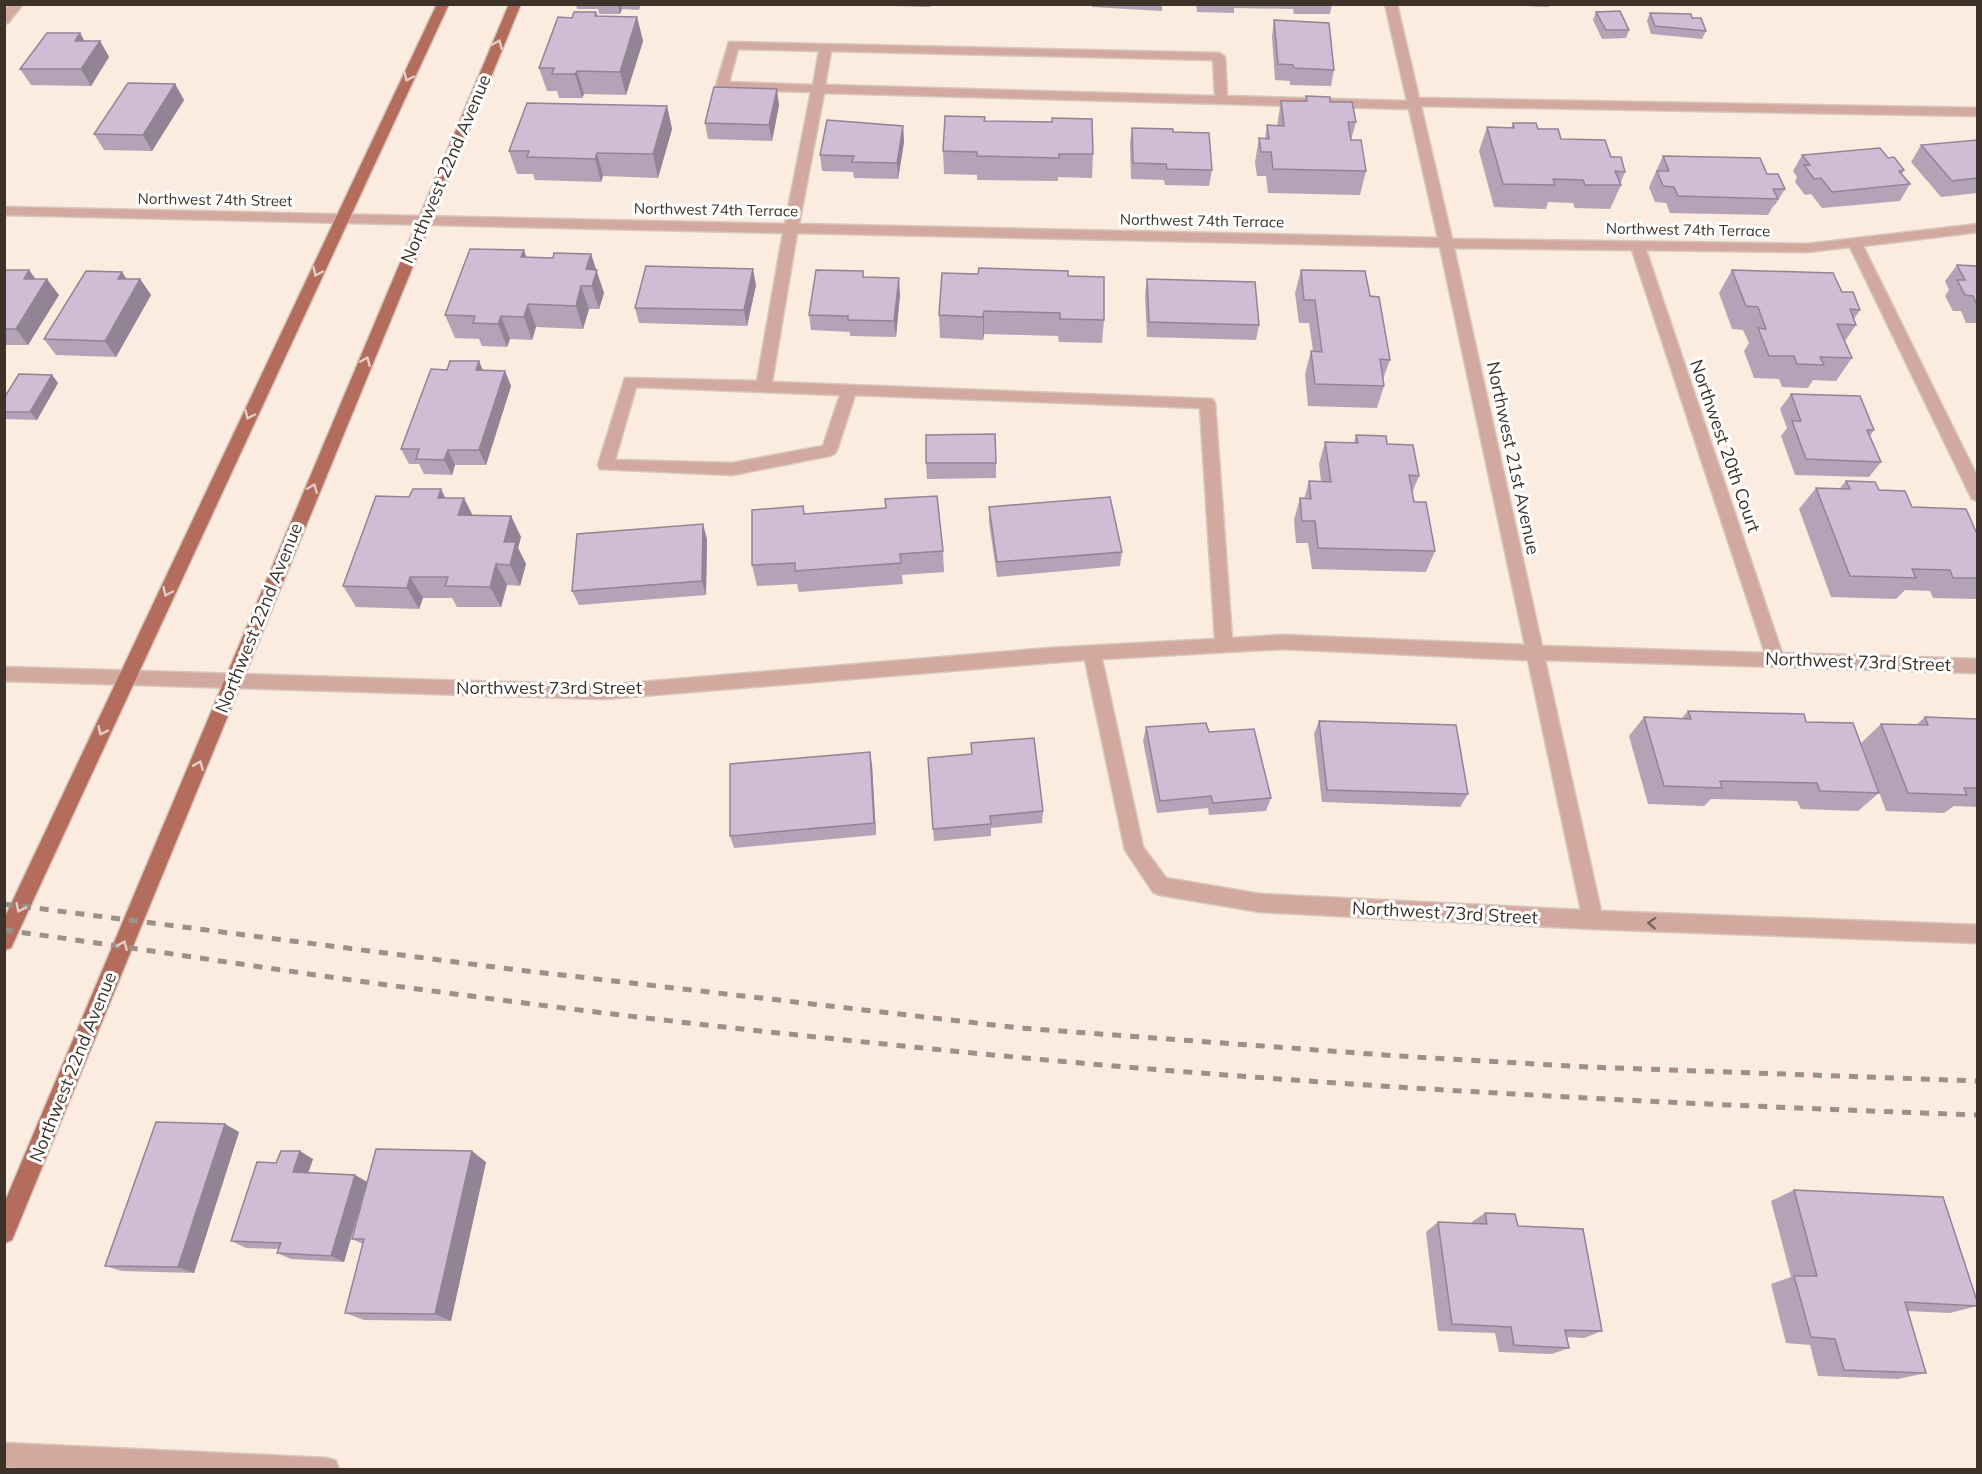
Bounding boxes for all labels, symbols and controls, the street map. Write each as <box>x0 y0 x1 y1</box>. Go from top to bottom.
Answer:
one-way arrow <box>491 40 503 51</box>
street label: Northwest 22nd Avenue <box>395 71 496 267</box>
one-way arrow <box>403 71 415 82</box>
street label: Northwest 74th Street <box>138 189 292 210</box>
street label: Northwest 74th Terrace <box>634 199 798 220</box>
street label: Northwest 74th Terrace <box>1120 210 1284 231</box>
street label: Northwest 74th Terrace <box>1606 219 1770 240</box>
one-way arrow <box>312 266 324 277</box>
one-way arrow <box>359 356 371 367</box>
street label: Northwest 20th Court <box>1685 356 1766 535</box>
street label: Northwest 21st Avenue <box>1482 359 1545 557</box>
one-way arrow <box>245 409 257 420</box>
one-way arrow <box>306 483 318 494</box>
street label: Northwest 22nd Avenue <box>210 519 307 716</box>
one-way arrow <box>162 585 174 596</box>
street label: Northwest 73rd Street <box>1765 647 1951 676</box>
street label: Northwest 73rd Street <box>456 676 642 699</box>
one-way arrow <box>97 725 109 736</box>
one-way arrow <box>192 760 204 771</box>
street label: Northwest 73rd Street <box>1352 896 1538 929</box>
one-way arrow <box>16 902 28 913</box>
one-way arrow <box>1647 916 1656 929</box>
one-way arrow <box>116 940 128 951</box>
street label: Northwest 22nd Avenue <box>24 968 121 1165</box>

